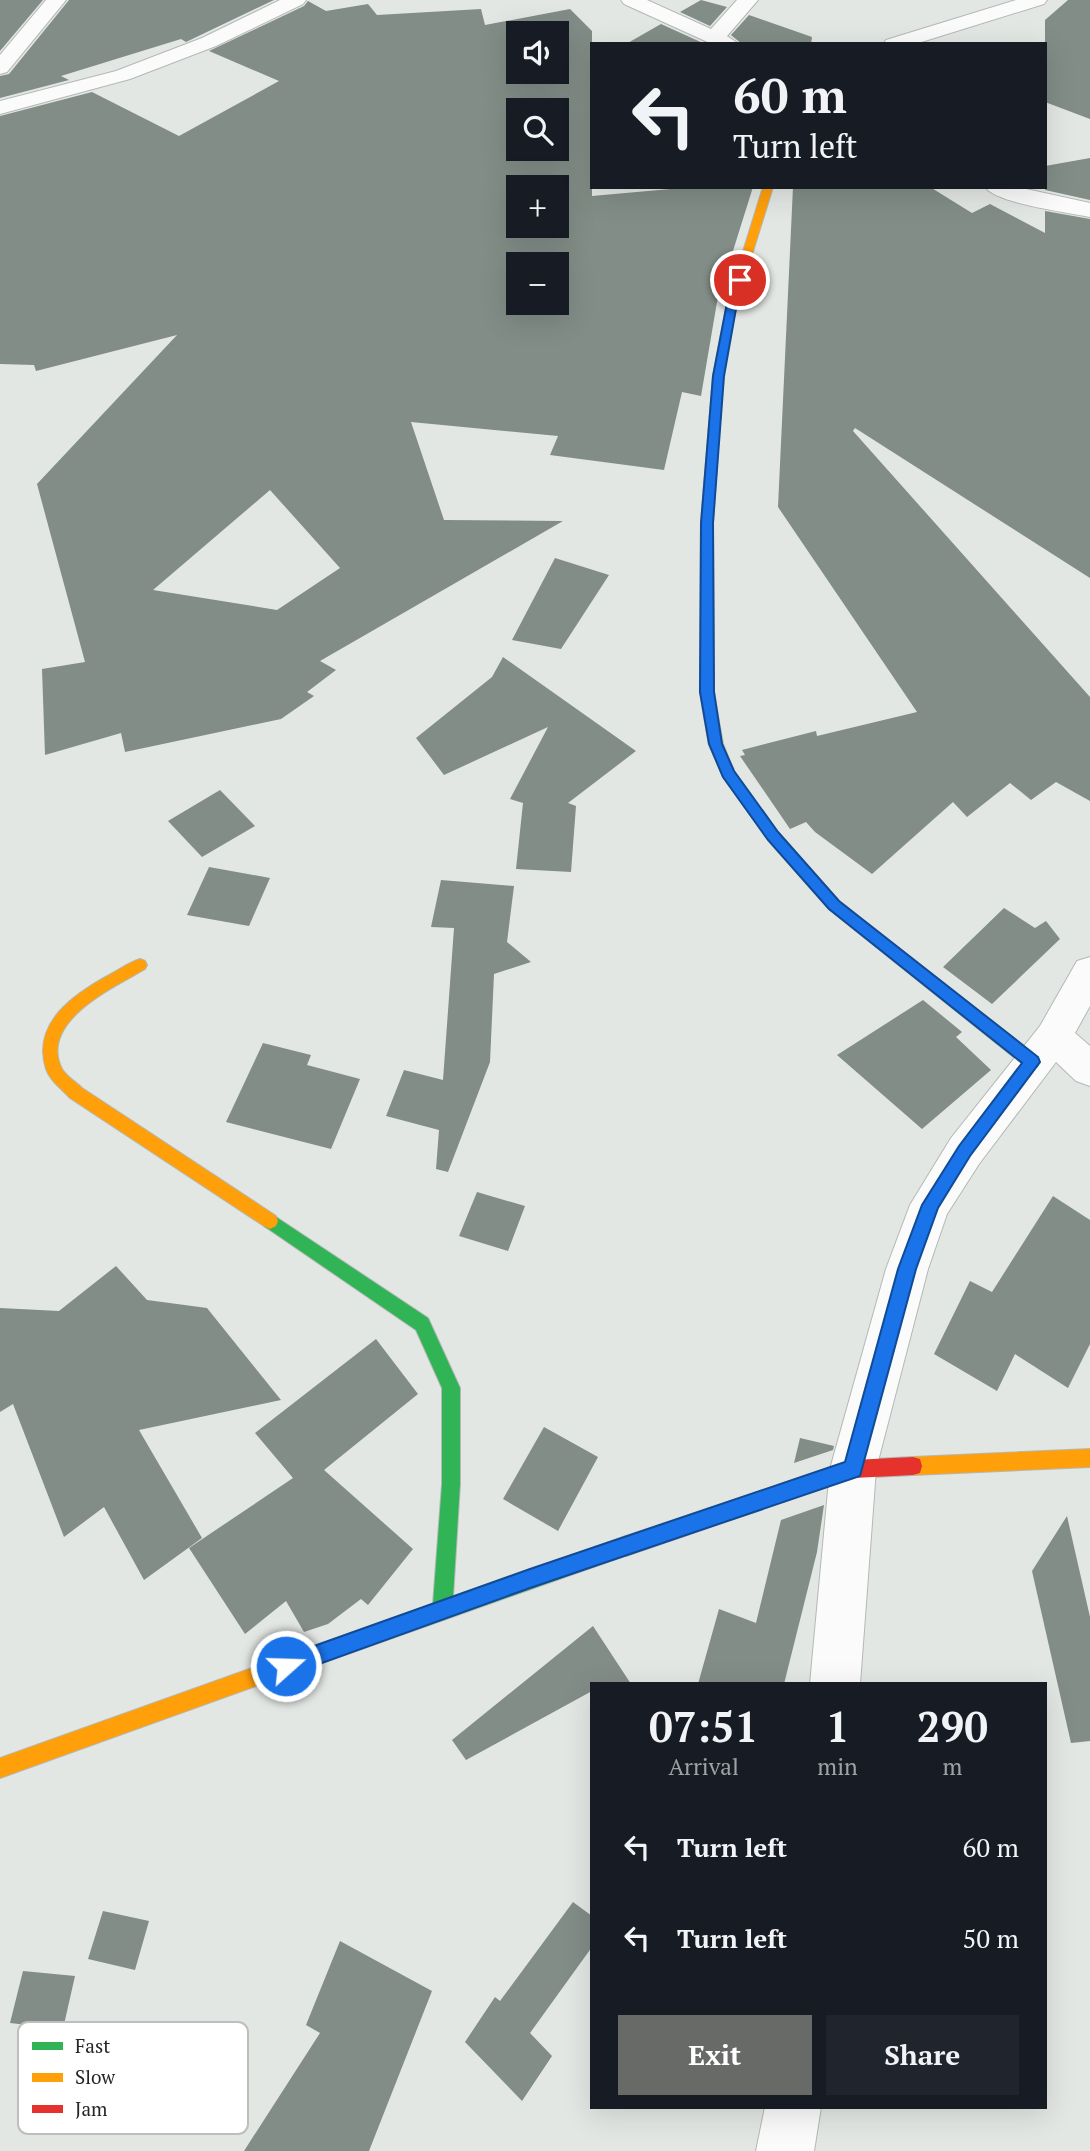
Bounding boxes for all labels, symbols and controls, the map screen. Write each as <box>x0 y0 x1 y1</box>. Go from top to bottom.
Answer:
map controls <box>506 21 569 315</box>
button: sound <box>506 21 569 84</box>
text: 60 m <box>733 62 847 127</box>
icon: left <box>618 70 709 161</box>
button: search <box>506 98 569 161</box>
text: Turn left <box>733 125 857 167</box>
button: + <box>506 175 569 238</box>
pin <box>710 250 770 310</box>
button: − <box>506 252 569 315</box>
icon: arrive <box>721 261 759 299</box>
position arrow <box>249 1629 323 1703</box>
text: 07:51 <box>649 1698 758 1754</box>
text: 1 <box>826 1698 849 1754</box>
text: 290 <box>917 1698 988 1754</box>
text: Arrival <box>668 1751 739 1782</box>
text: min <box>817 1751 858 1782</box>
text: m <box>942 1751 962 1782</box>
icon: left <box>618 1828 656 1866</box>
text: Turn left <box>677 1830 787 1864</box>
text: 60 m <box>963 1830 1019 1864</box>
icon: left <box>618 1919 656 1957</box>
text: Turn left <box>677 1921 787 1955</box>
text: 50 m <box>963 1921 1019 1955</box>
button: Exit <box>618 2015 812 2095</box>
button: Share <box>826 2015 1019 2095</box>
legend <box>18 2022 248 2134</box>
text: Fast <box>75 2033 110 2058</box>
text: Slow <box>75 2064 116 2089</box>
text: Jam <box>75 2096 108 2121</box>

